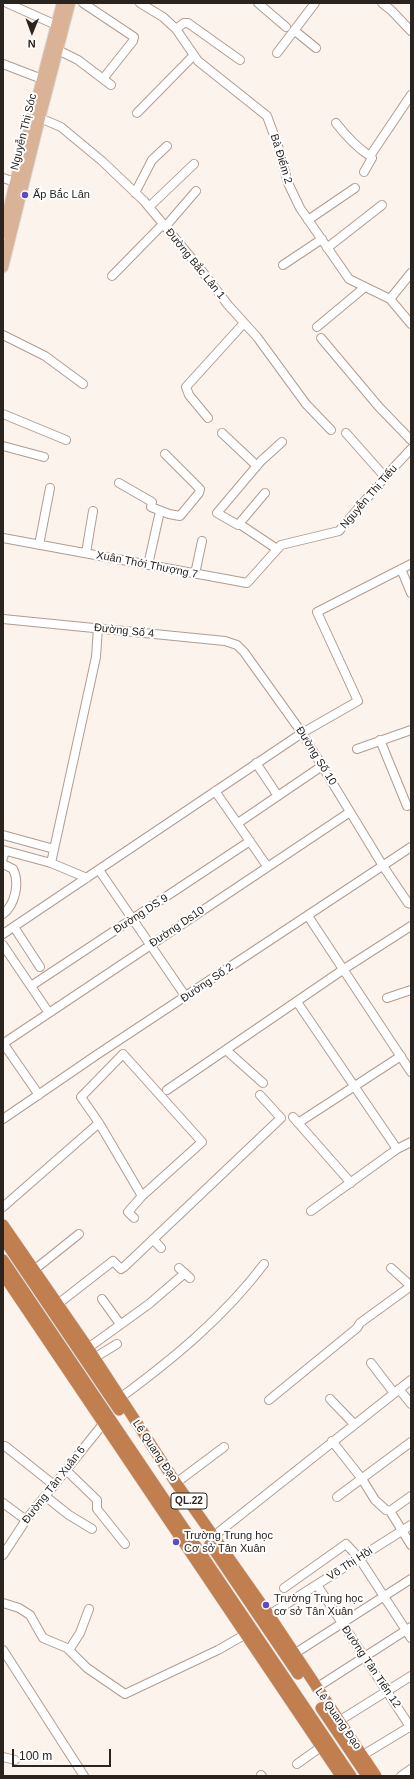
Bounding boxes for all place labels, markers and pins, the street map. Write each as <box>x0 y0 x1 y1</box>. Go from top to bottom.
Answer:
place label: Ấp Bắc Lân <box>33 188 90 202</box>
marker: Ấp Bắc Lân <box>20 190 30 200</box>
place label: Trường Trung học Cơ sở Tân Xuân <box>184 1529 273 1555</box>
marker: Trường Trung học Cơ sở Tân Xuân <box>171 1537 181 1547</box>
place label: Trường Trung học cơ sở Tân Xuân <box>274 1592 363 1618</box>
marker: Trường Trung học cơ sở Tân Xuân <box>261 1600 271 1610</box>

